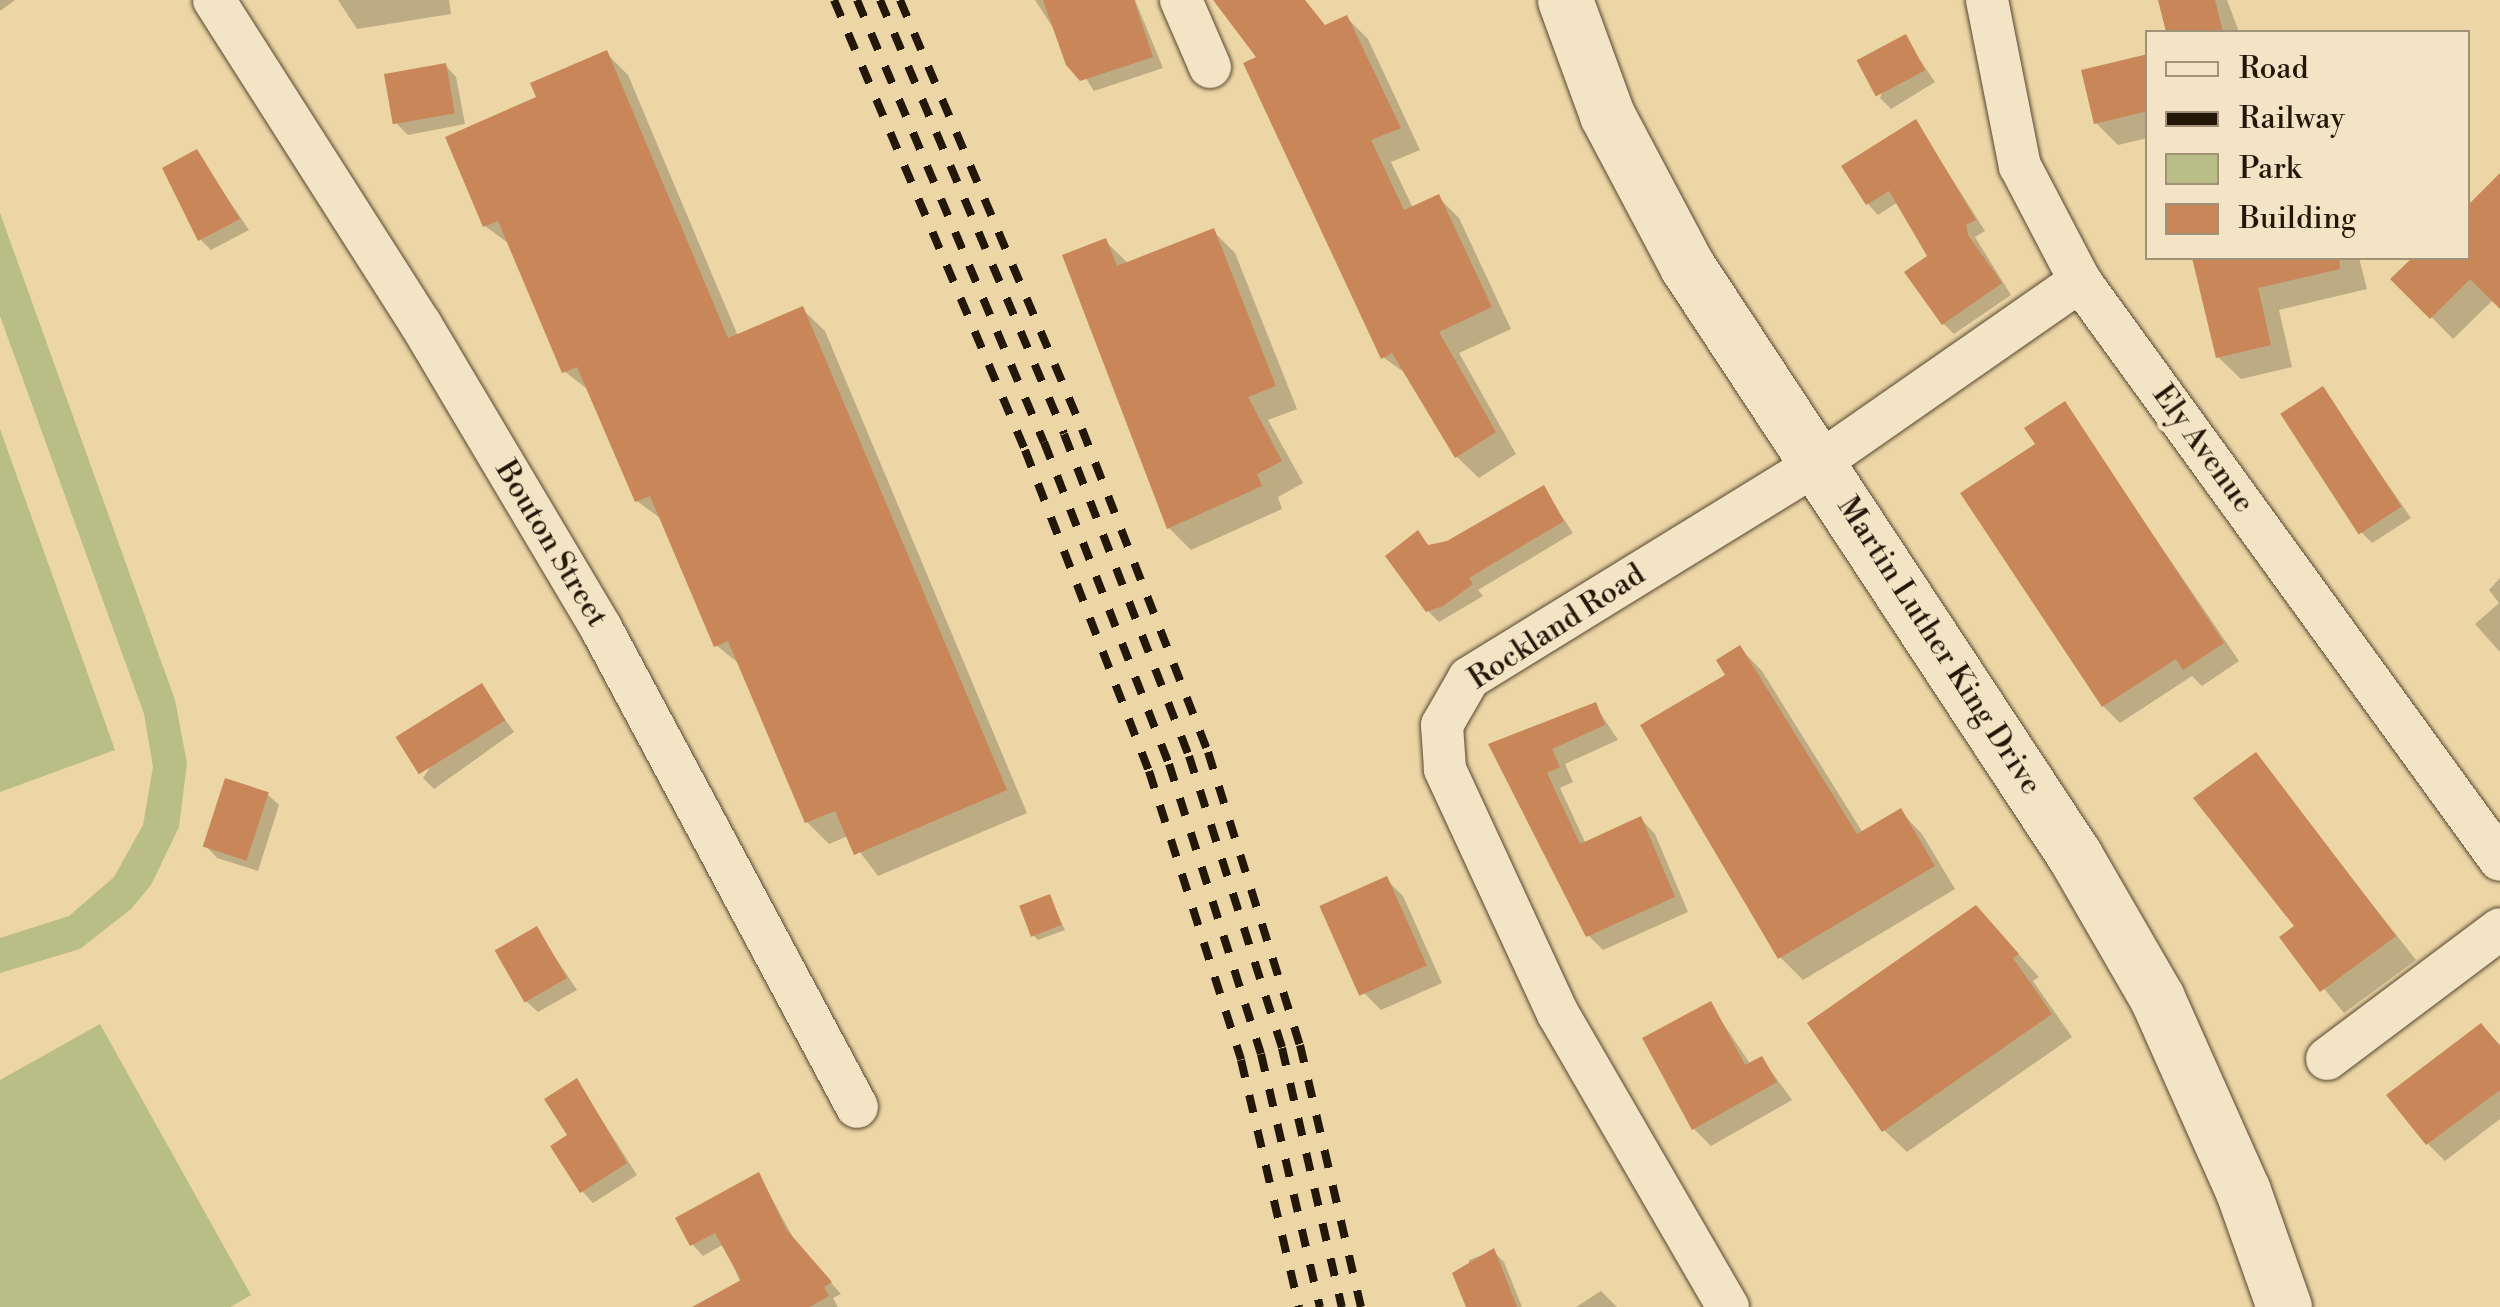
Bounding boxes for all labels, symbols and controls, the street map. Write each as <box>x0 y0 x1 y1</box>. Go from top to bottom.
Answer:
legend <box>2145 30 2470 260</box>
text: Road <box>2239 50 2309 88</box>
text: Railway <box>2239 100 2345 138</box>
text: Park <box>2239 150 2301 188</box>
text: Building <box>2239 200 2356 238</box>
street label: Ely Avenue <box>2145 378 2261 520</box>
street label: Bouton Street <box>487 454 615 634</box>
street label: Martin Luther King Drive <box>1829 490 2049 802</box>
street label: Rockland Road <box>1462 557 1652 697</box>

